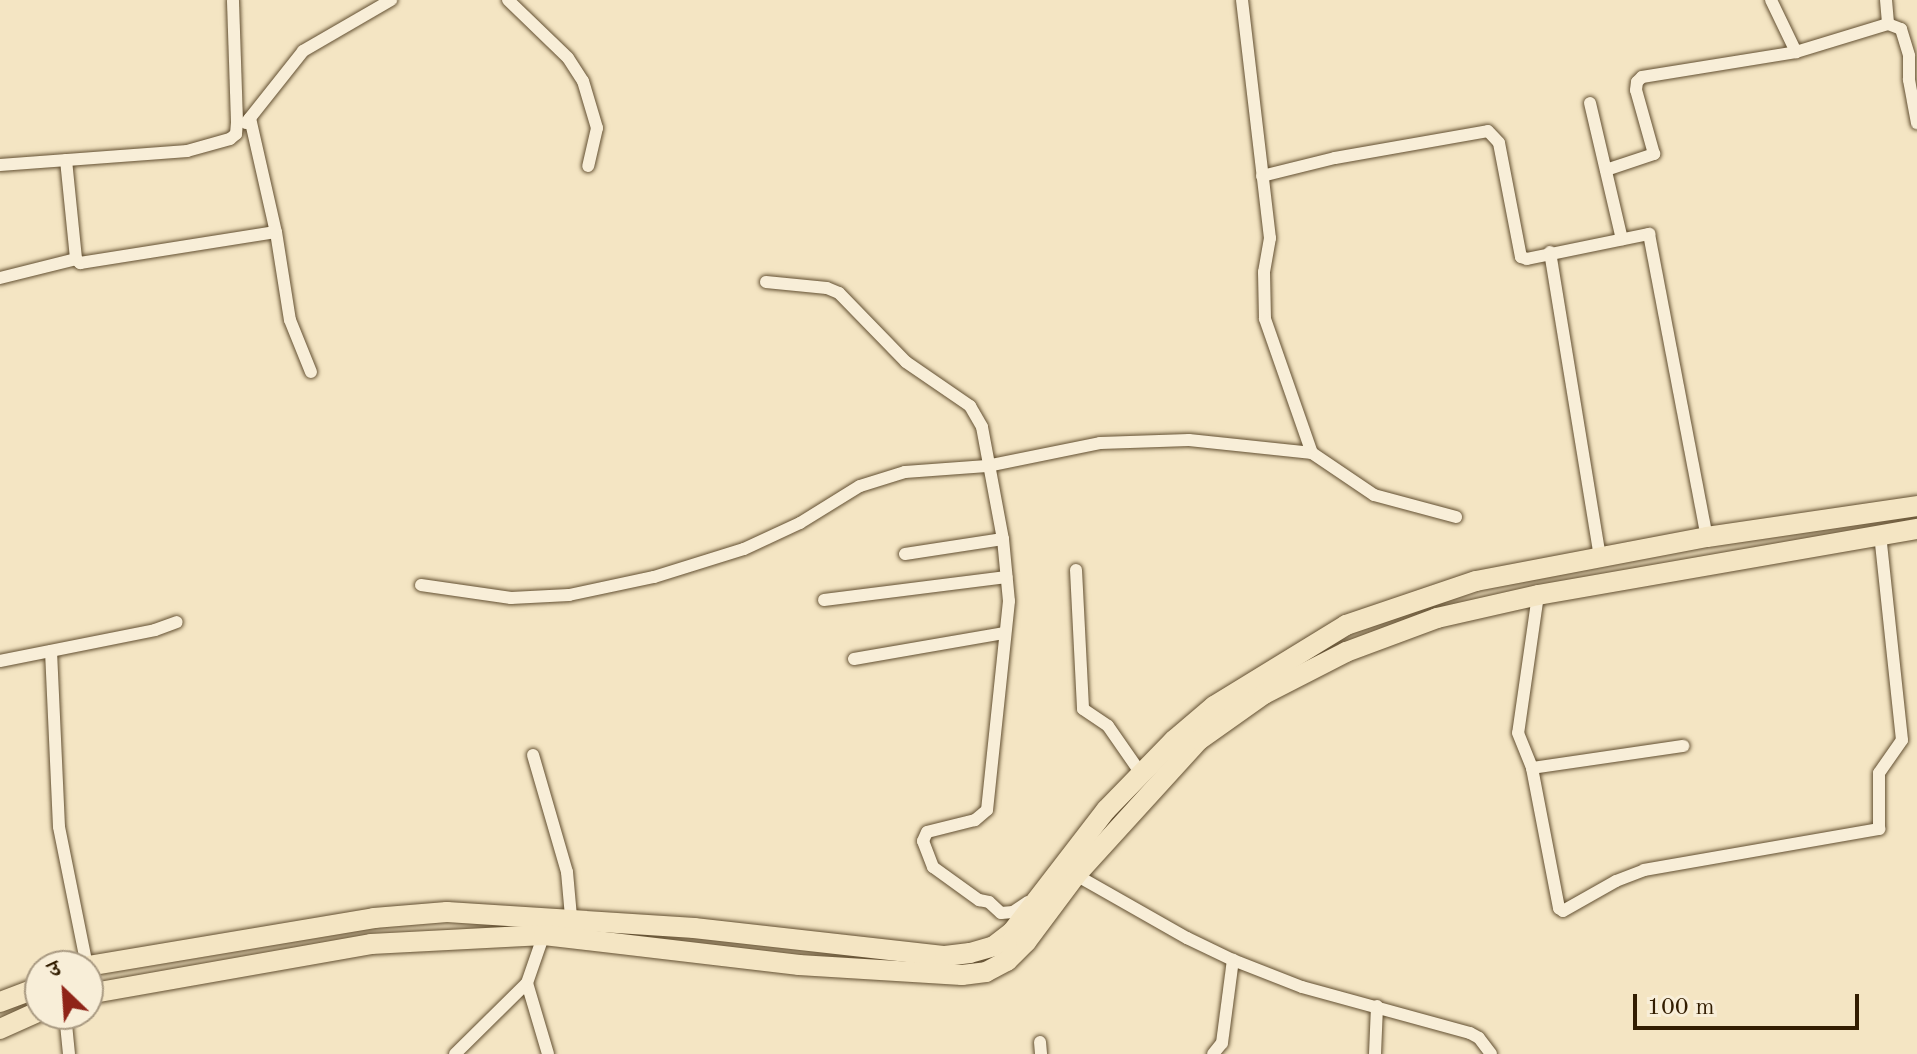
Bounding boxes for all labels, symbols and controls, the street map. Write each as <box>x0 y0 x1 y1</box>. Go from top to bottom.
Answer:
north arrow <box>24 950 104 1030</box>
text: उ <box>45 958 64 982</box>
scale bar <box>1637 978 1863 1028</box>
text: 100 m <box>1647 996 1715 1020</box>

